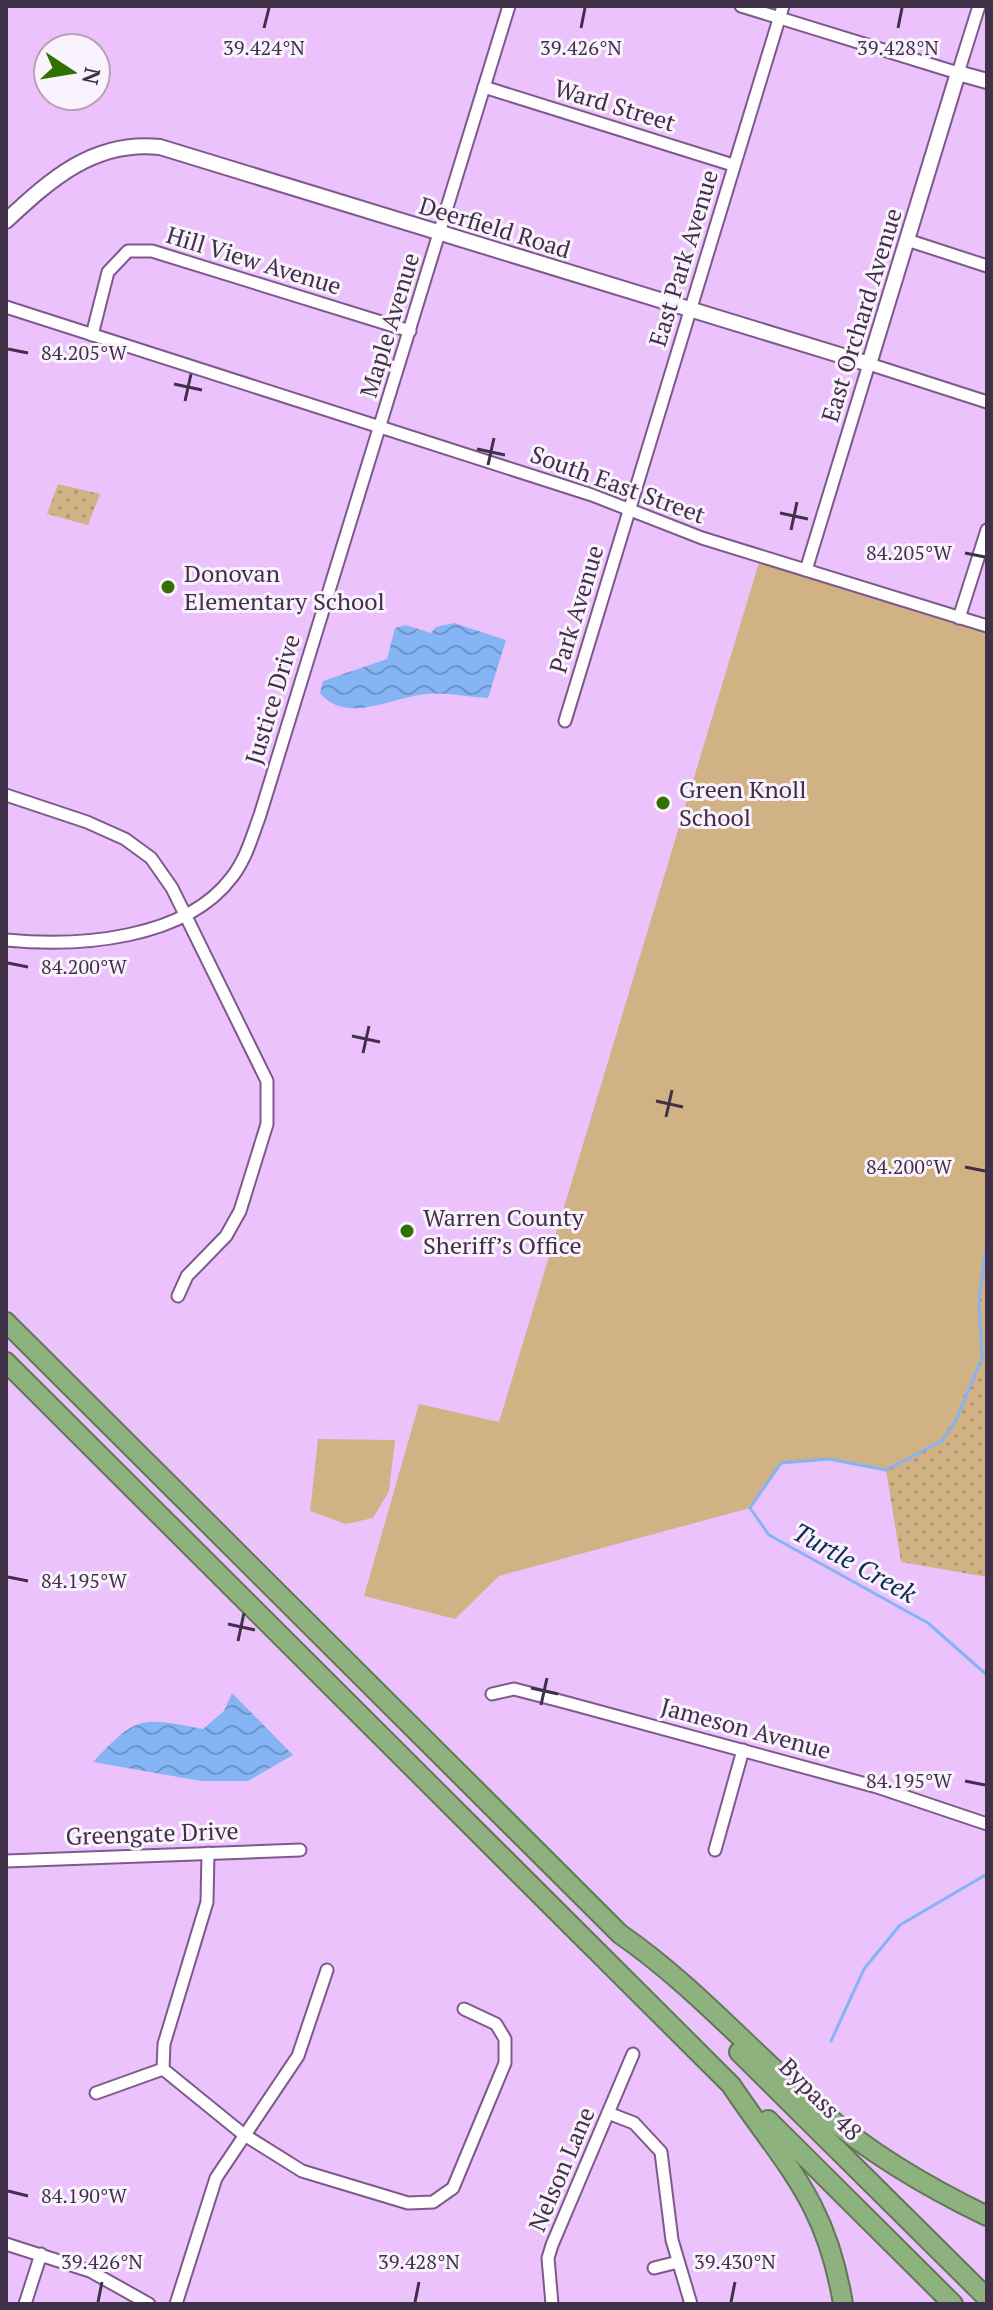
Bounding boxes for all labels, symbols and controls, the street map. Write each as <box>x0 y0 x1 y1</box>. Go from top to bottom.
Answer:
north arrow <box>32 32 112 112</box>
text: 39.424°N <box>223 34 305 61</box>
text: 39.426°N <box>540 34 622 61</box>
text: 39.428°N <box>857 34 939 61</box>
text: N <box>76 65 108 88</box>
street label: Ward Street <box>550 71 680 139</box>
street label: East Park Avenue <box>641 166 725 350</box>
street label: Deerfield Road <box>415 189 575 265</box>
street label: East Orchard Avenue <box>813 204 909 426</box>
street label: Hill View Avenue <box>163 218 345 302</box>
street label: Maple Avenue <box>352 249 426 401</box>
text: 84.205°W <box>41 339 127 366</box>
street label: South East Street <box>526 438 710 531</box>
text: 84.205°W <box>866 539 952 566</box>
street label: Park Avenue <box>541 541 611 677</box>
place label: Donovan Elementary School <box>184 557 385 617</box>
marker: Donovan Elementary School <box>159 578 177 596</box>
street label: Justice Drive <box>237 630 307 768</box>
place label: Green Knoll School <box>679 773 806 833</box>
marker: Green Knoll School <box>654 794 672 812</box>
text: 84.200°W <box>41 953 127 980</box>
text: 84.200°W <box>866 1153 952 1180</box>
place label: Warren County Sheriff’s Office <box>423 1201 585 1261</box>
marker: Warren County Sheriff’s Office <box>398 1222 416 1240</box>
water label: Turtle Creek <box>787 1514 923 1610</box>
text: 84.195°W <box>41 1567 127 1594</box>
street label: Jameson Avenue <box>657 1690 835 1766</box>
text: 84.195°W <box>866 1767 952 1794</box>
street label: Greengate Drive <box>65 1814 239 1852</box>
street label: Bypass 48 <box>773 2051 869 2147</box>
street label: Nelson Lane <box>520 2102 602 2236</box>
text: 84.190°W <box>41 2182 127 2209</box>
text: 39.426°N <box>61 2248 143 2275</box>
text: 39.428°N <box>378 2248 460 2275</box>
text: 39.430°N <box>694 2248 776 2275</box>

